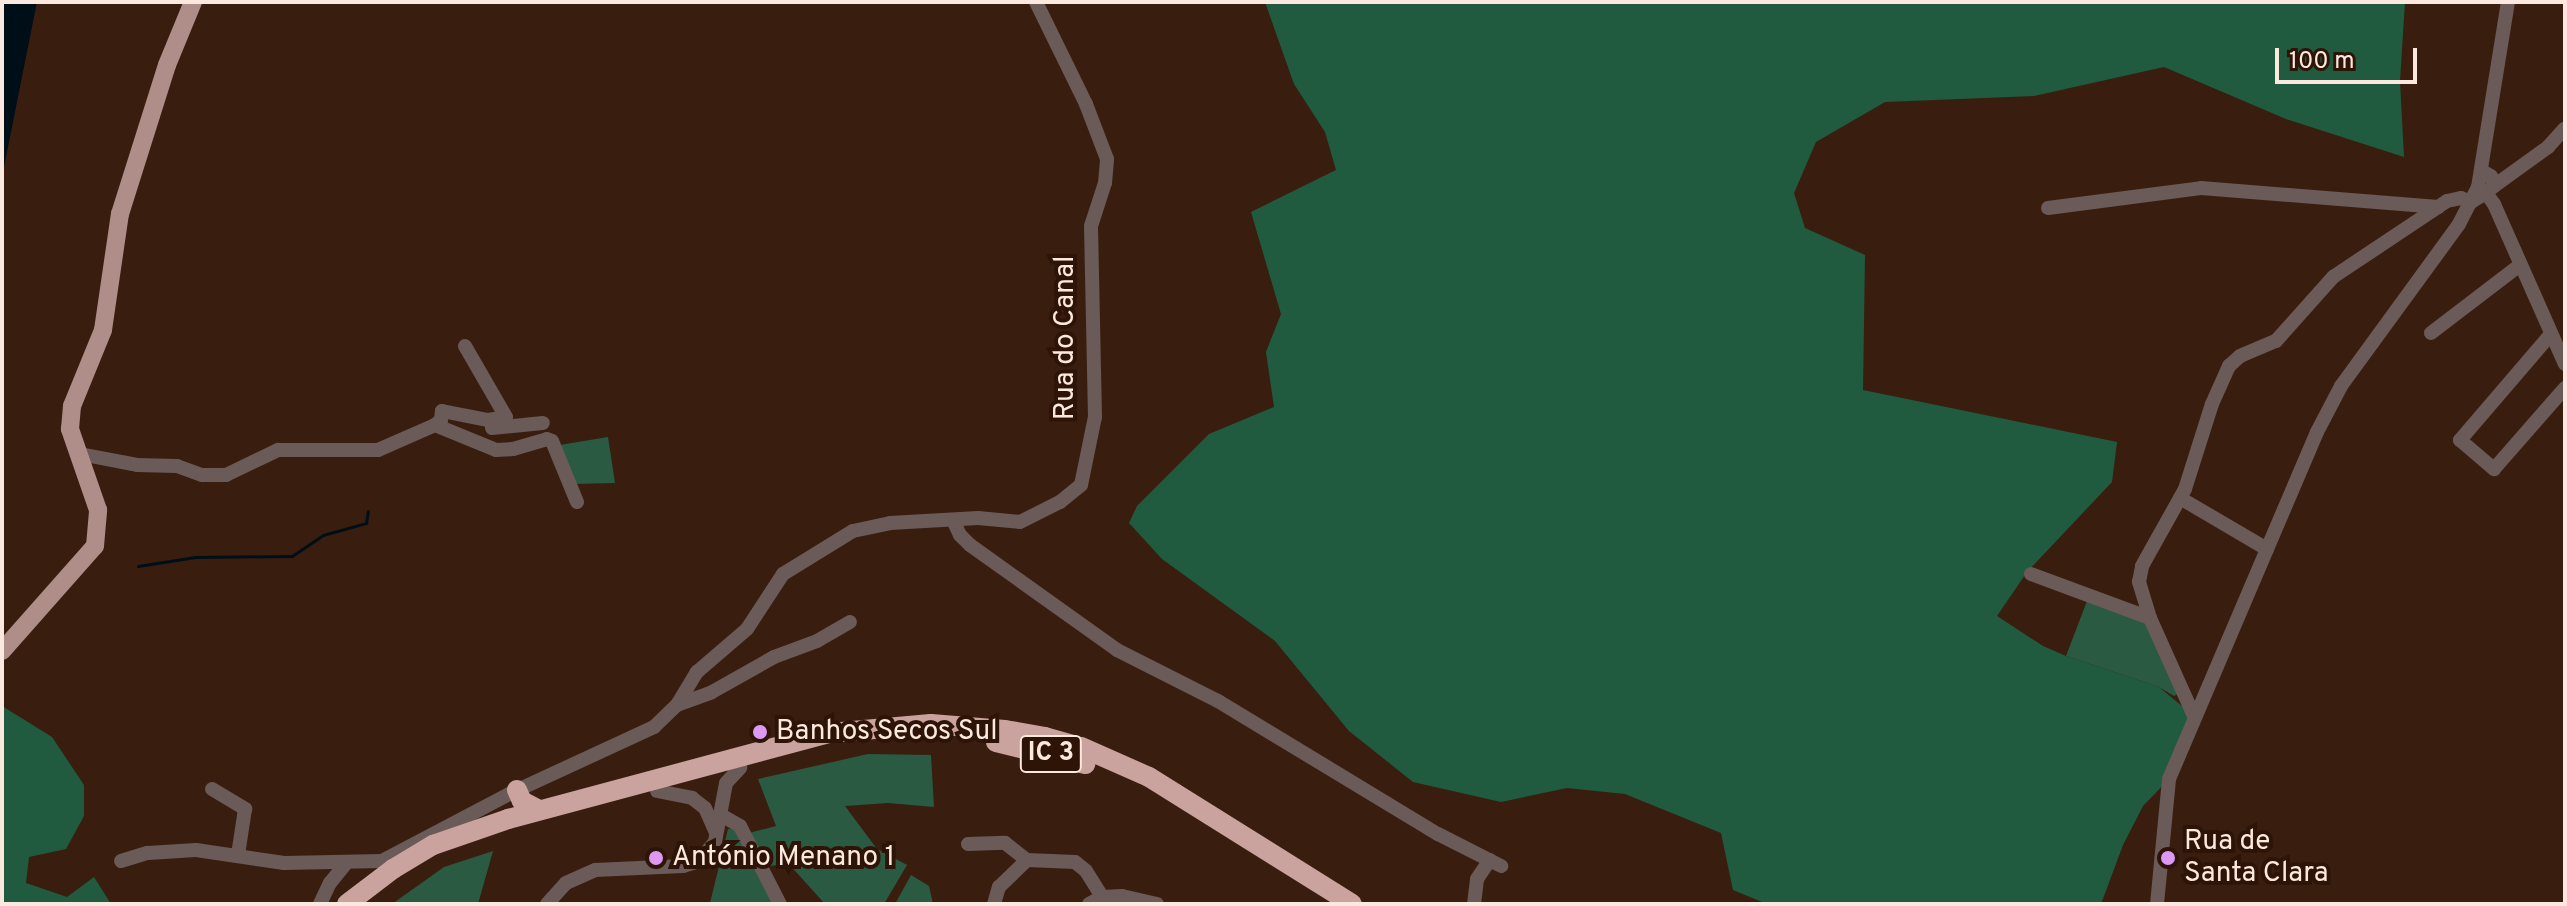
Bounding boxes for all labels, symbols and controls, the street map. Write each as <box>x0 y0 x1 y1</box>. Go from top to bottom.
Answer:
scale bar <box>2279 32 2421 82</box>
text: 100 m <box>2289 47 2355 77</box>
street label: Rua do Canal <box>1049 256 1083 420</box>
place label: Banhos Secos Sul <box>776 715 998 749</box>
marker: Banhos Secos Sul <box>751 723 769 741</box>
road number: IC 3 <box>1019 732 1083 776</box>
place label: Rua de Santa Clara <box>2184 825 2328 891</box>
place label: António Menano 1 <box>672 841 895 875</box>
marker: António Menano 1 <box>647 849 665 867</box>
marker: Rua de Santa Clara <box>2159 849 2177 867</box>

